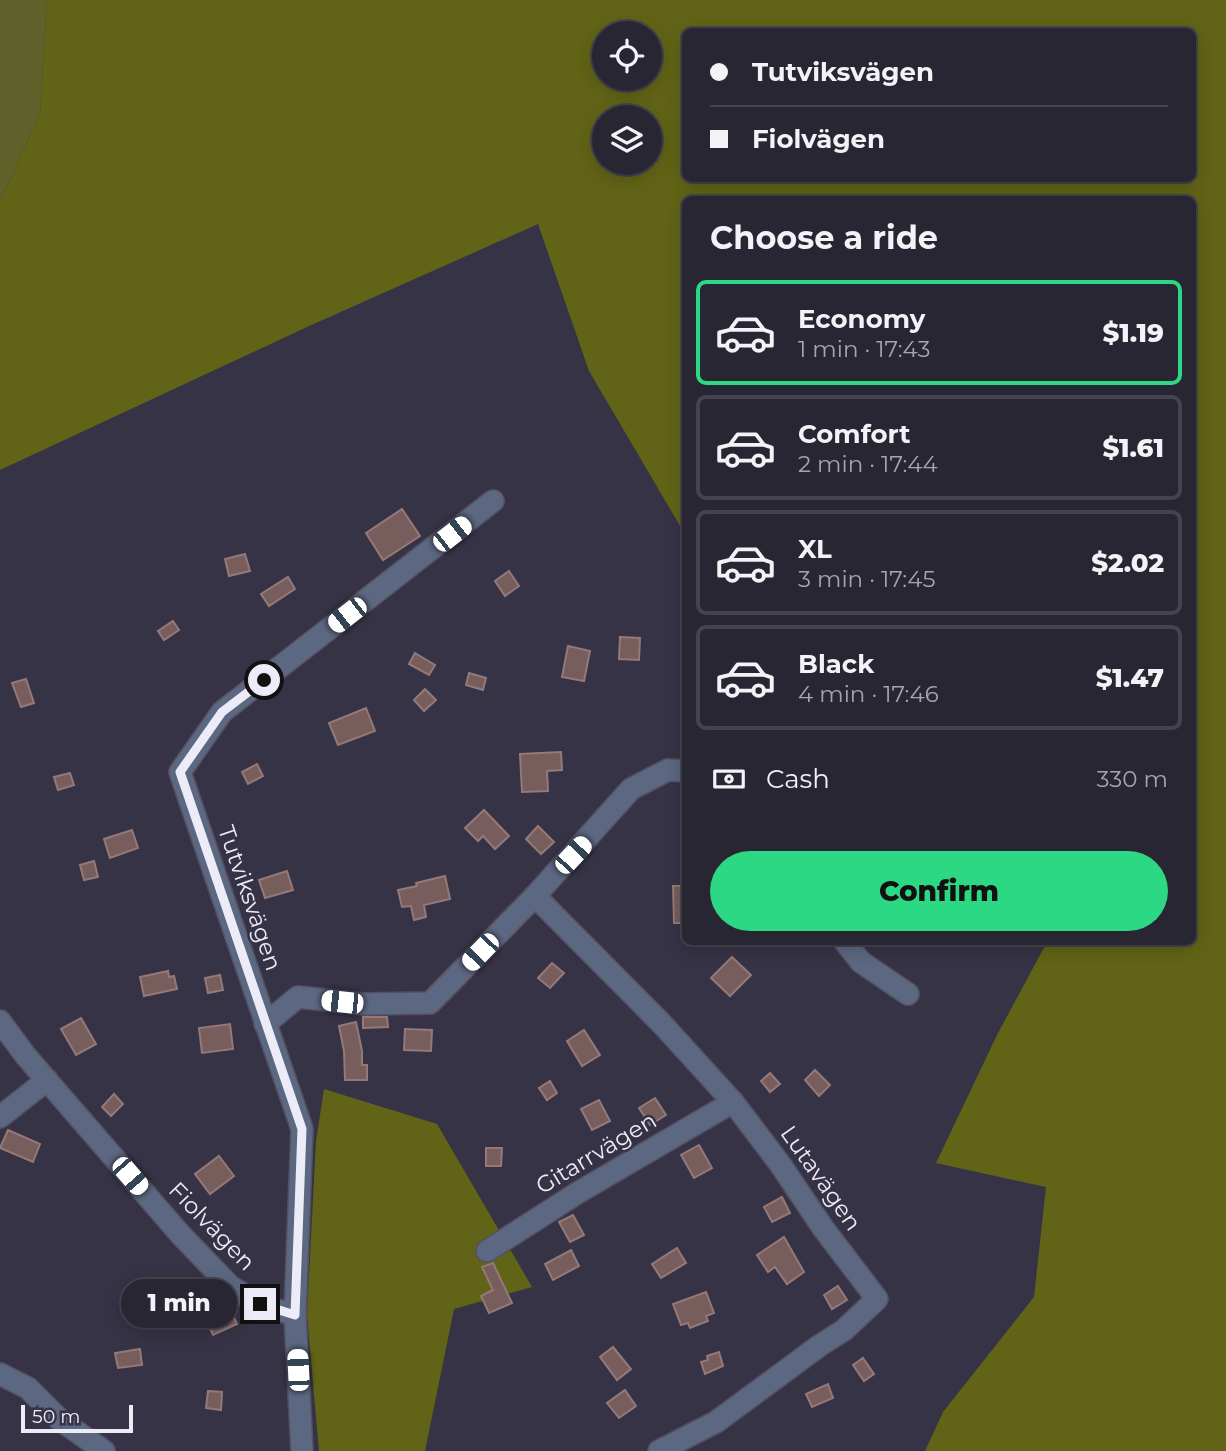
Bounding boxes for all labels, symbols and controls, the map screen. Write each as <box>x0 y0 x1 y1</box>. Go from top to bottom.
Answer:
map controls <box>592 21 662 175</box>
button: locate <box>592 21 662 91</box>
text: Tutviksvägen <box>752 56 934 88</box>
button: layers <box>592 105 662 175</box>
text: Fiolvägen <box>752 123 885 155</box>
text: Choose a ride <box>710 218 938 257</box>
icon: car <box>714 301 777 364</box>
text: Economy <box>798 303 925 335</box>
text: $1.19 <box>1103 317 1164 349</box>
text: 1 min · 17:43 <box>798 335 930 363</box>
icon: car <box>714 416 777 479</box>
text: Comfort <box>798 418 910 450</box>
text: $1.61 <box>1103 432 1164 464</box>
text: 2 min · 17:44 <box>798 450 938 478</box>
car <box>429 513 476 555</box>
icon: car <box>714 531 777 594</box>
text: XL <box>798 533 832 565</box>
text: $2.02 <box>1091 547 1164 579</box>
text: 3 min · 17:45 <box>798 565 935 593</box>
car <box>324 594 371 636</box>
icon: car <box>714 646 777 709</box>
text: Black <box>798 648 874 680</box>
text: $1.47 <box>1096 662 1164 694</box>
route start <box>248 664 280 696</box>
text: 4 min · 17:46 <box>798 680 939 708</box>
icon: cash <box>710 760 748 798</box>
text: Cash <box>766 763 830 795</box>
text: 330 m <box>1097 765 1168 793</box>
street label: Tutviksvägen <box>212 822 288 974</box>
car <box>551 832 596 878</box>
button: Confirm <box>710 851 1168 931</box>
car <box>458 930 503 974</box>
car <box>321 989 364 1015</box>
street label: Gitarrvägen <box>531 1106 661 1200</box>
street label: Lutavägen <box>775 1120 867 1236</box>
car <box>109 1153 152 1199</box>
street label: Fiolvägen <box>163 1176 261 1276</box>
callout: 1 min <box>120 1280 236 1328</box>
route end <box>244 1288 276 1320</box>
text: 1 min <box>147 1289 211 1317</box>
car <box>287 1348 310 1392</box>
scale bar <box>21 1402 133 1434</box>
text: 50 m <box>32 1405 80 1428</box>

